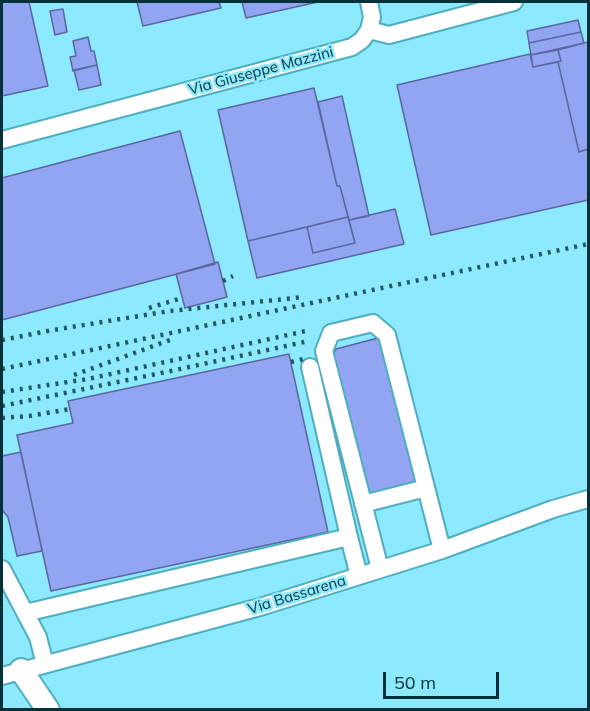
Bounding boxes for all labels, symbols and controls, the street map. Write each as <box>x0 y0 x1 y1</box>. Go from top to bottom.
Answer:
street label: Via Giuseppe Mazzini <box>187 43 335 99</box>
street label: Via Bassarena <box>246 572 348 618</box>
scale bar <box>386 660 502 698</box>
text: 50 m <box>394 671 436 694</box>

